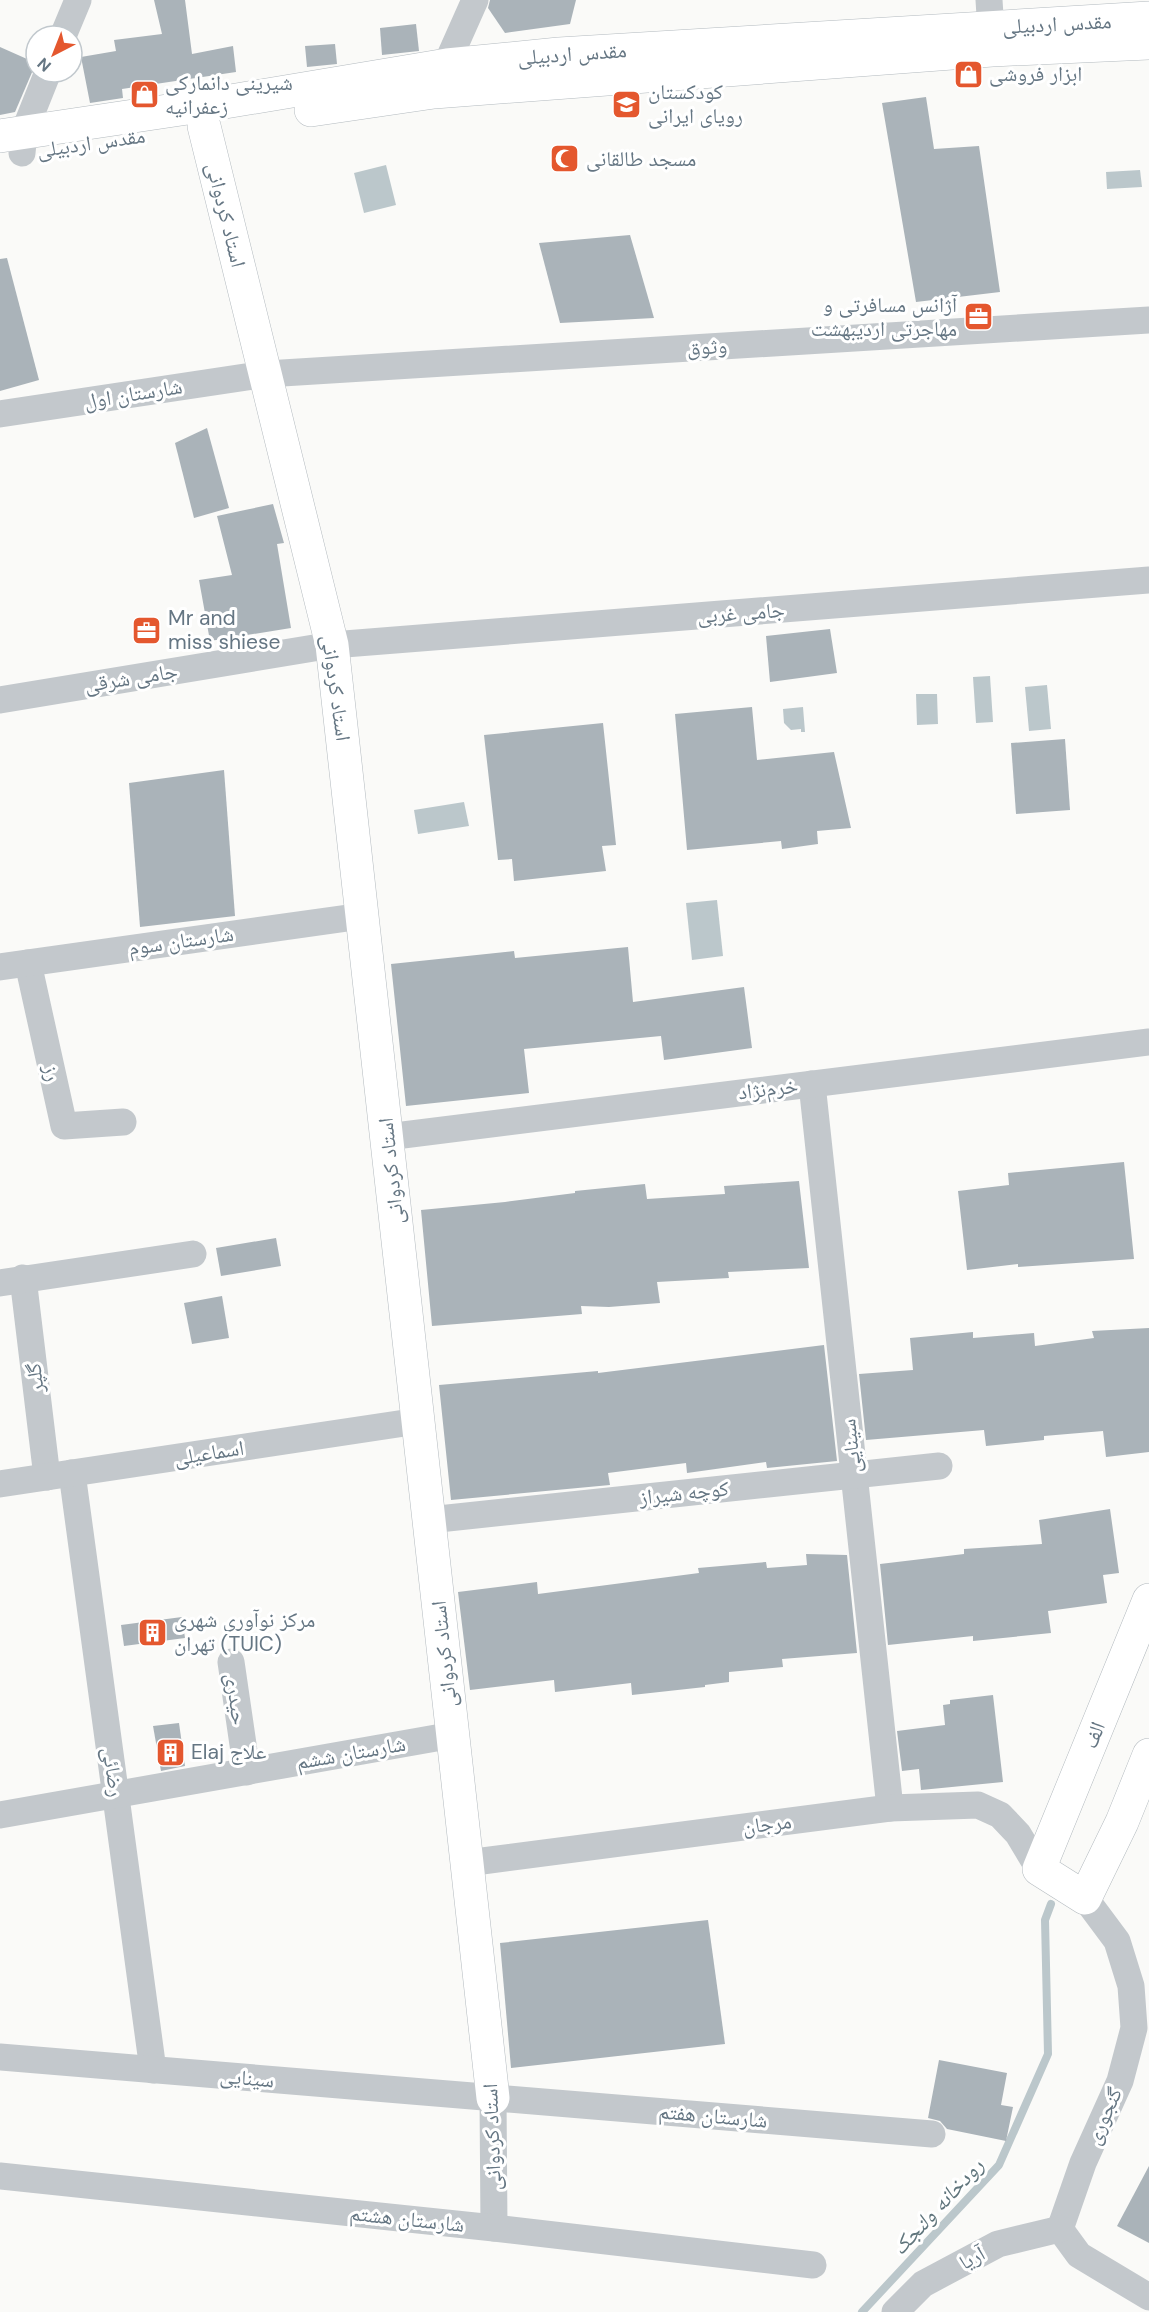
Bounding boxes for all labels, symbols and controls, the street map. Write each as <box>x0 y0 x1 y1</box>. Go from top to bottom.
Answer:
street label: مقدس اردبیلی <box>1002 7 1112 41</box>
north arrow <box>24 24 84 84</box>
street label: مقدس اردبیلی <box>517 36 627 72</box>
text: N <box>33 53 56 76</box>
shop icon: ابزار فروشی <box>952 58 984 90</box>
place label: ابزار فروشی <box>989 60 1082 88</box>
place label: شیرینی دانمارکی زعفرانیه <box>165 69 293 121</box>
place label: کودکستان رویای ایرانی <box>648 78 743 130</box>
shop icon: شیرینی دانمارکی زعفرانیه <box>128 79 160 111</box>
school or university icon: کودکستان رویای ایرانی <box>611 88 643 120</box>
street label: مقدس اردبیلی <box>35 122 147 164</box>
mosque icon: مسجد طالقانی <box>549 143 581 175</box>
place label: مسجد طالقانی <box>586 145 696 173</box>
street label: استاد کردوانی <box>199 160 253 270</box>
place label: آژانس مسافرتی و مهاجرتی اردیبهشت <box>811 291 958 343</box>
office icon: آژانس مسافرتی و مهاجرتی اردیبهشت <box>962 301 994 333</box>
street label: وثوق <box>686 332 728 362</box>
street label: شارستان اول <box>82 372 184 416</box>
street label: جامی غربی <box>696 596 786 630</box>
place label: Mr and miss shiese <box>168 604 281 656</box>
office icon: Mr and miss shiese <box>131 614 163 646</box>
street label: استاد کردوانی <box>315 633 357 743</box>
street label: جامی شرقی <box>82 657 180 699</box>
street label: شارستان سوم <box>127 920 235 962</box>
street label: رز <box>36 1061 67 1084</box>
street label: خرم‌نژاد <box>736 1071 800 1107</box>
street label: استاد کردوانی <box>371 1116 411 1226</box>
street label: گلپر <box>19 1361 51 1396</box>
street label: سینایی <box>834 1417 868 1475</box>
street label: اسماعیلی <box>172 1434 246 1472</box>
street label: کوچه شیراز <box>637 1474 730 1512</box>
street label: استاد کردوانی <box>424 1599 464 1709</box>
place label: مرکز نوآوری شهری تهران (TUIC) <box>174 1606 315 1658</box>
building icon: مرکز نوآوری شهری تهران (TUIC) <box>137 1616 169 1648</box>
street label: حیدری <box>219 1671 253 1727</box>
street label: الف <box>1076 1717 1112 1753</box>
street label: شارستان ششم <box>294 1730 408 1776</box>
building icon: Elaj علاج <box>154 1736 186 1768</box>
place label: Elaj علاج <box>191 1738 267 1766</box>
street label: رضائی <box>96 1745 130 1799</box>
street label: مرجان <box>741 1807 793 1841</box>
street label: سینایی <box>219 2062 275 2094</box>
street label: استاد کردوانی <box>476 2083 508 2191</box>
street label: گنجوری <box>1079 2083 1129 2149</box>
street label: شارستان هفتم <box>657 2097 769 2135</box>
water label: رودخانه ولنجک <box>885 2152 990 2261</box>
street label: شارستان هشتم <box>348 2199 466 2239</box>
street label: آریا <box>954 2239 991 2276</box>

